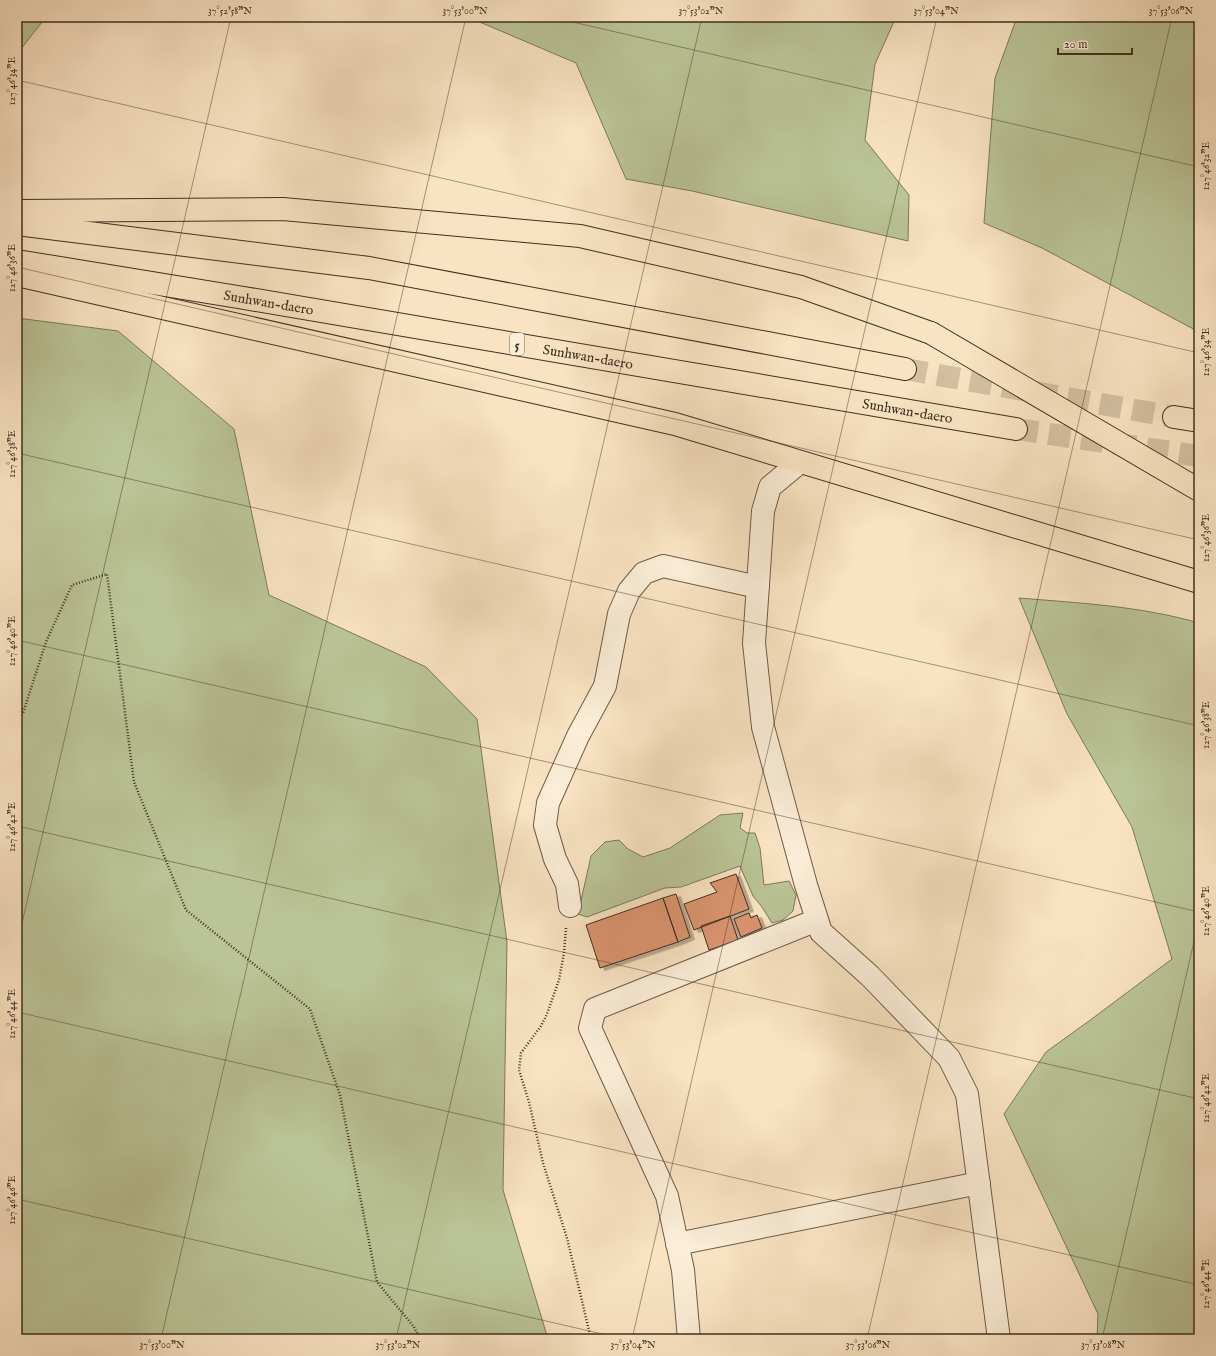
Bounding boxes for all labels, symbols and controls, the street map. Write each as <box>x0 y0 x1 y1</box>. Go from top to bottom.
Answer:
text: 37°52'58"N <box>208 5 252 18</box>
text: 37°53'00"N <box>442 5 488 18</box>
text: 37°53'02"N <box>679 5 724 18</box>
text: 37°53'04"N <box>913 5 959 18</box>
text: 37°53'06"N <box>1149 5 1194 18</box>
scale bar <box>1058 30 1132 56</box>
text: 20 m <box>1064 37 1087 52</box>
text: 127°46'34"E <box>6 57 19 105</box>
text: 127°46'32"E <box>1200 142 1213 190</box>
text: 127°46'36"E <box>6 244 19 292</box>
street label: Sunhwan-daero <box>222 287 315 320</box>
text: 127°46'34"E <box>1200 328 1213 376</box>
road number: 5 <box>510 333 524 355</box>
street label: Sunhwan-daero <box>542 341 635 374</box>
street label: Sunhwan-daero <box>861 395 954 428</box>
text: 127°46'38"E <box>6 430 19 478</box>
text: 127°46'36"E <box>1200 514 1213 562</box>
text: 127°46'40"E <box>6 616 19 666</box>
text: 127°46'38"E <box>1200 701 1213 749</box>
text: 127°46'42"E <box>6 802 19 852</box>
text: 127°46'40"E <box>1200 886 1213 936</box>
text: 127°46'44"E <box>6 989 19 1039</box>
text: 127°46'42"E <box>1200 1073 1213 1123</box>
text: 127°46'46"E <box>6 1175 19 1225</box>
text: 127°46'44"E <box>1200 1259 1213 1309</box>
text: 37°53'00"N <box>139 1339 185 1352</box>
text: 37°53'02"N <box>376 1339 421 1352</box>
text: 37°53'04"N <box>610 1339 656 1352</box>
text: 37°53'06"N <box>846 1339 891 1352</box>
text: 37°53'08"N <box>1081 1339 1125 1352</box>

